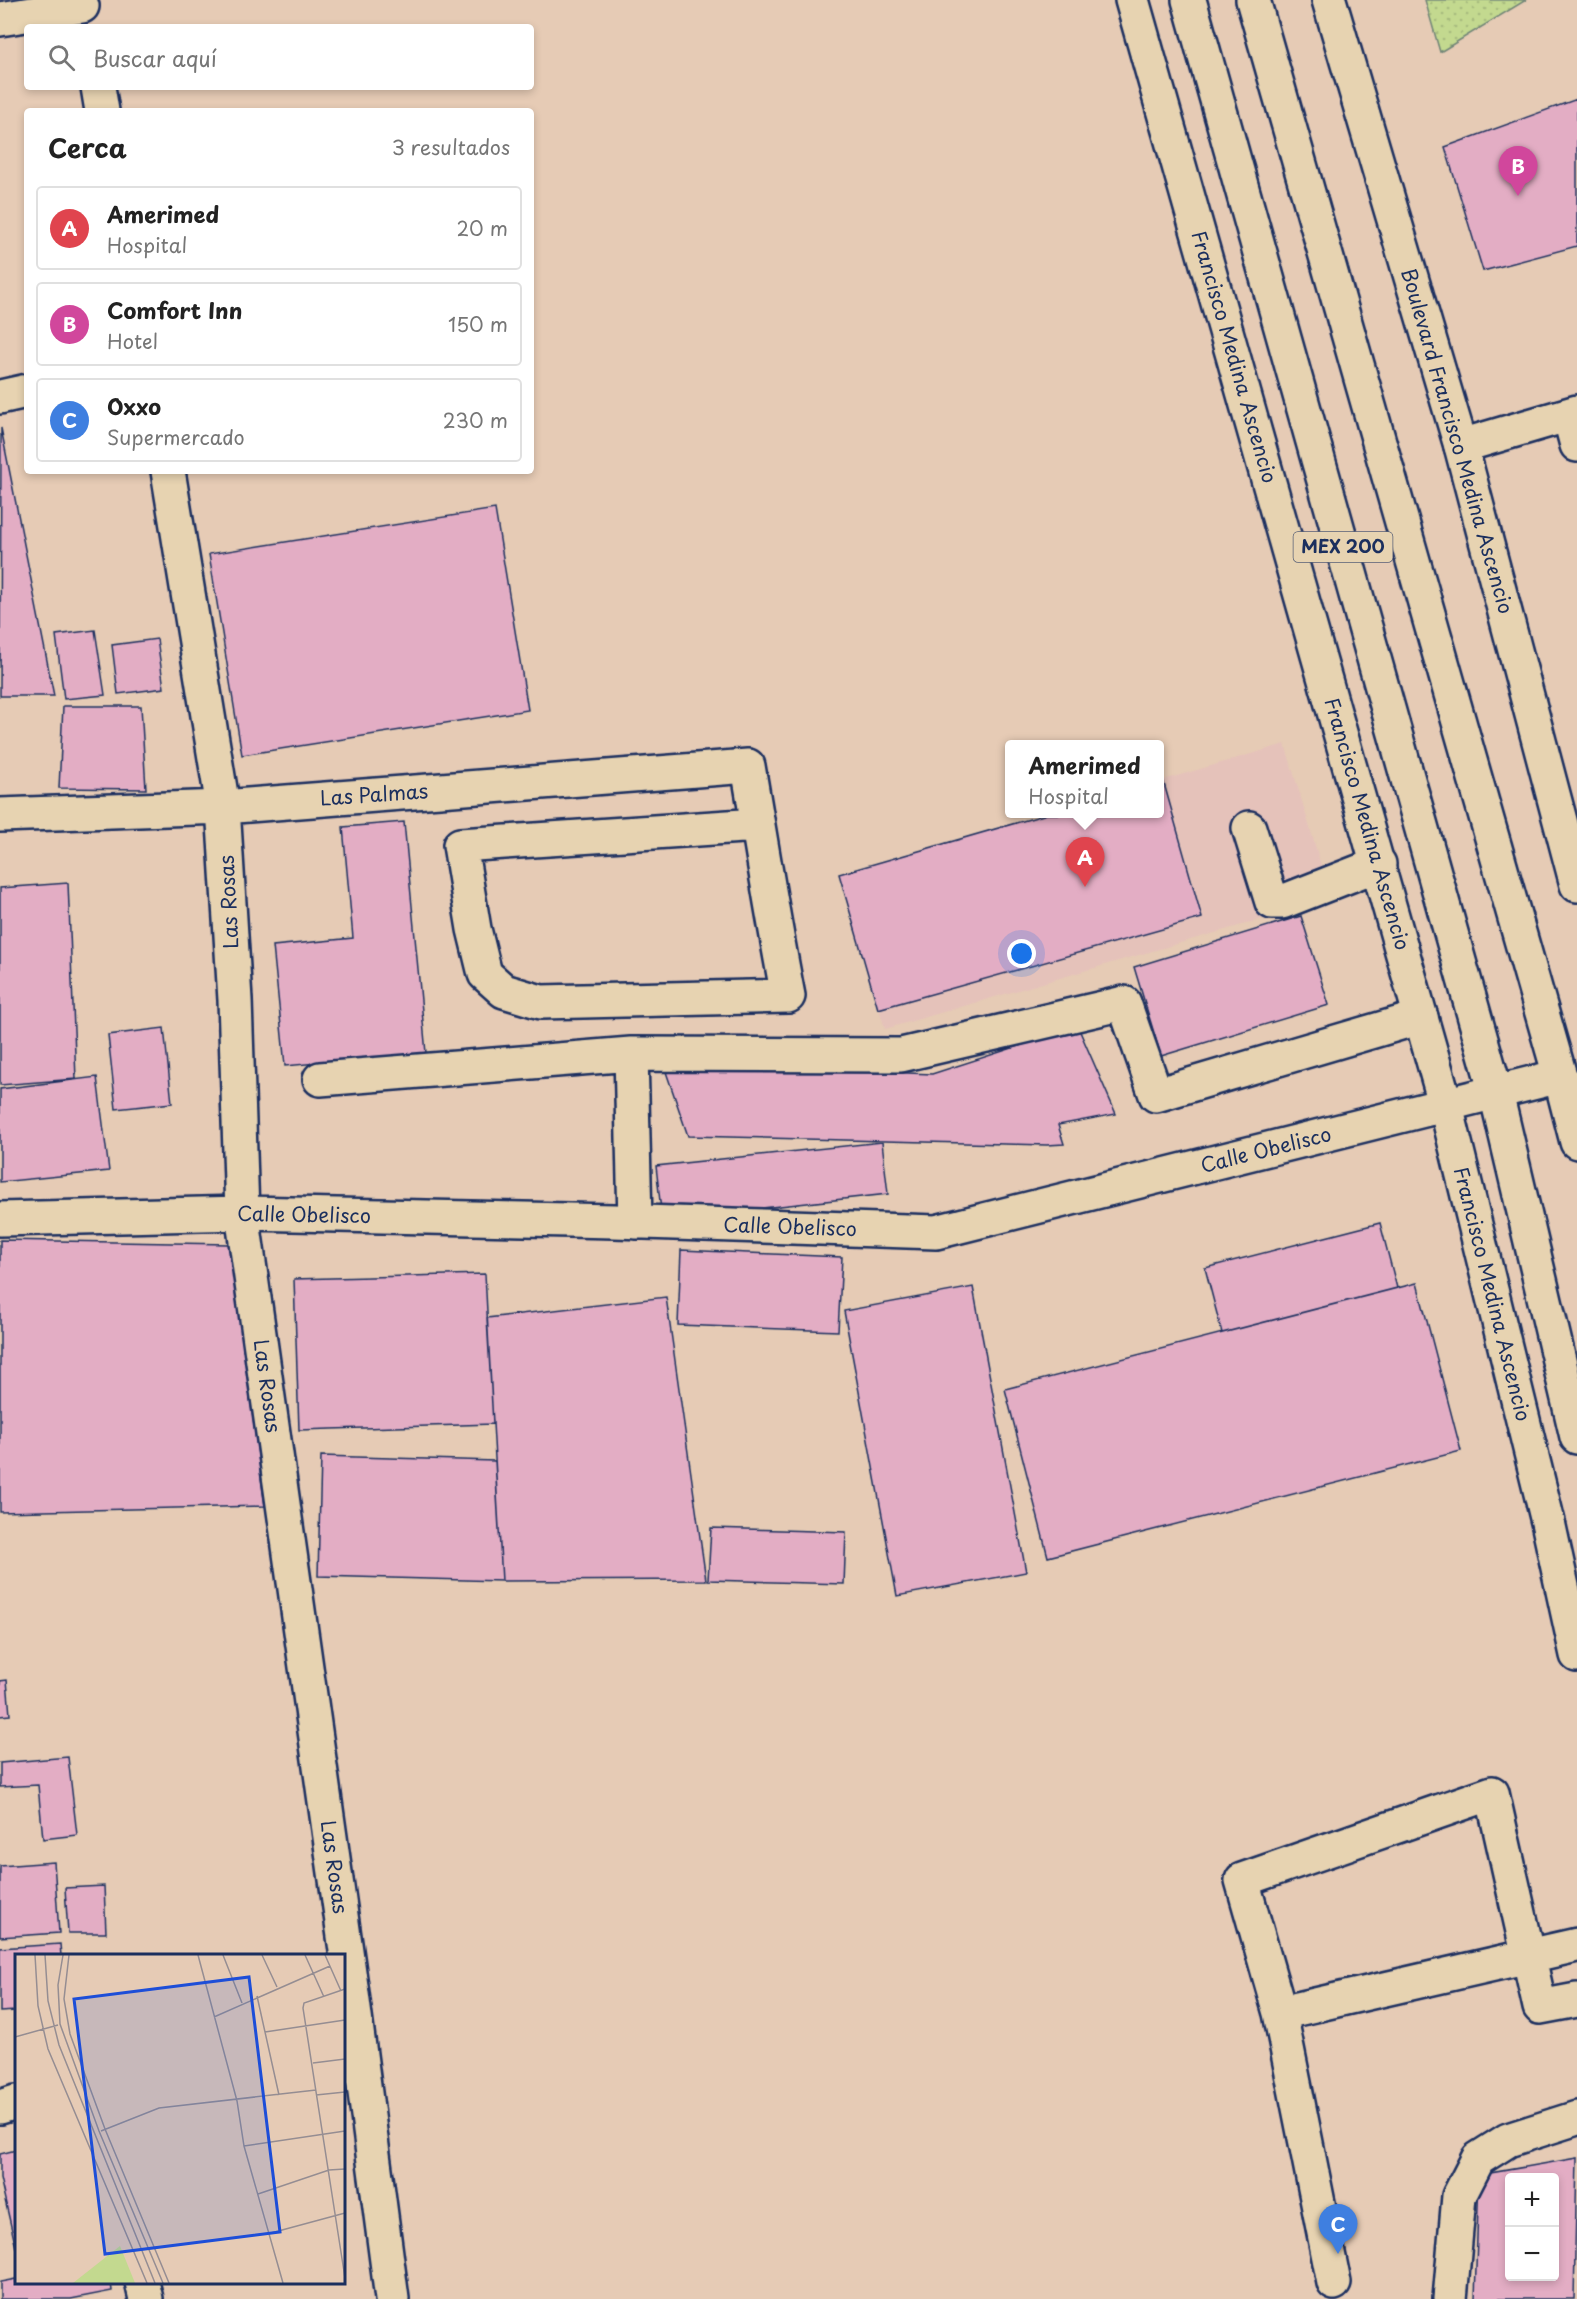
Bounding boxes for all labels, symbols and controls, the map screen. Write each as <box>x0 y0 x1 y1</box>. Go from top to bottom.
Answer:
search box <box>24 24 534 90</box>
icon: search <box>45 41 78 74</box>
text: Buscar aquí <box>93 41 217 74</box>
text: Cerca <box>48 128 127 167</box>
text: 3 resultados <box>392 132 510 162</box>
pin: B <box>1498 146 1538 196</box>
text: Amerimed <box>107 197 219 230</box>
text: A <box>62 213 77 243</box>
text: 20 m <box>456 213 508 243</box>
street label: Francisco Medina Ascencio <box>1185 227 1285 486</box>
text: Hospital <box>107 230 187 260</box>
street label: Boulevard Francisco Medina Ascencio <box>1394 264 1522 617</box>
text: Comfort Inn <box>107 293 242 326</box>
text: B <box>63 309 76 339</box>
text: 150 m <box>448 309 508 339</box>
text: Hotel <box>107 326 158 356</box>
text: Oxxo <box>107 389 161 422</box>
text: C <box>62 405 77 435</box>
text: 230 m <box>443 405 508 435</box>
text: Supermercado <box>107 422 245 452</box>
road number: MEX 200 <box>1294 532 1392 562</box>
street label: Francisco Medina Ascencio <box>1318 694 1418 953</box>
popup <box>1005 740 1164 818</box>
text: Amerimed <box>1028 748 1141 781</box>
street label: Las Palmas <box>319 775 429 813</box>
text: Hospital <box>1028 781 1109 811</box>
pin: A <box>1066 838 1104 887</box>
street label: Las Rosas <box>211 854 245 950</box>
your location <box>1007 939 1036 968</box>
street label: Calle Obelisco <box>1197 1118 1334 1180</box>
street label: Francisco Medina Ascencio <box>1447 1163 1539 1424</box>
street label: Calle Obelisco <box>237 1198 371 1230</box>
street label: Calle Obelisco <box>723 1209 857 1243</box>
street label: Las Rosas <box>247 1337 289 1434</box>
street label: Las Rosas <box>314 1818 356 1915</box>
inset map <box>15 1954 345 2284</box>
map controls <box>1505 2173 1559 2281</box>
button: + <box>1505 2173 1559 2227</box>
pin: C <box>1318 2204 1358 2254</box>
button: − <box>1505 2227 1559 2281</box>

